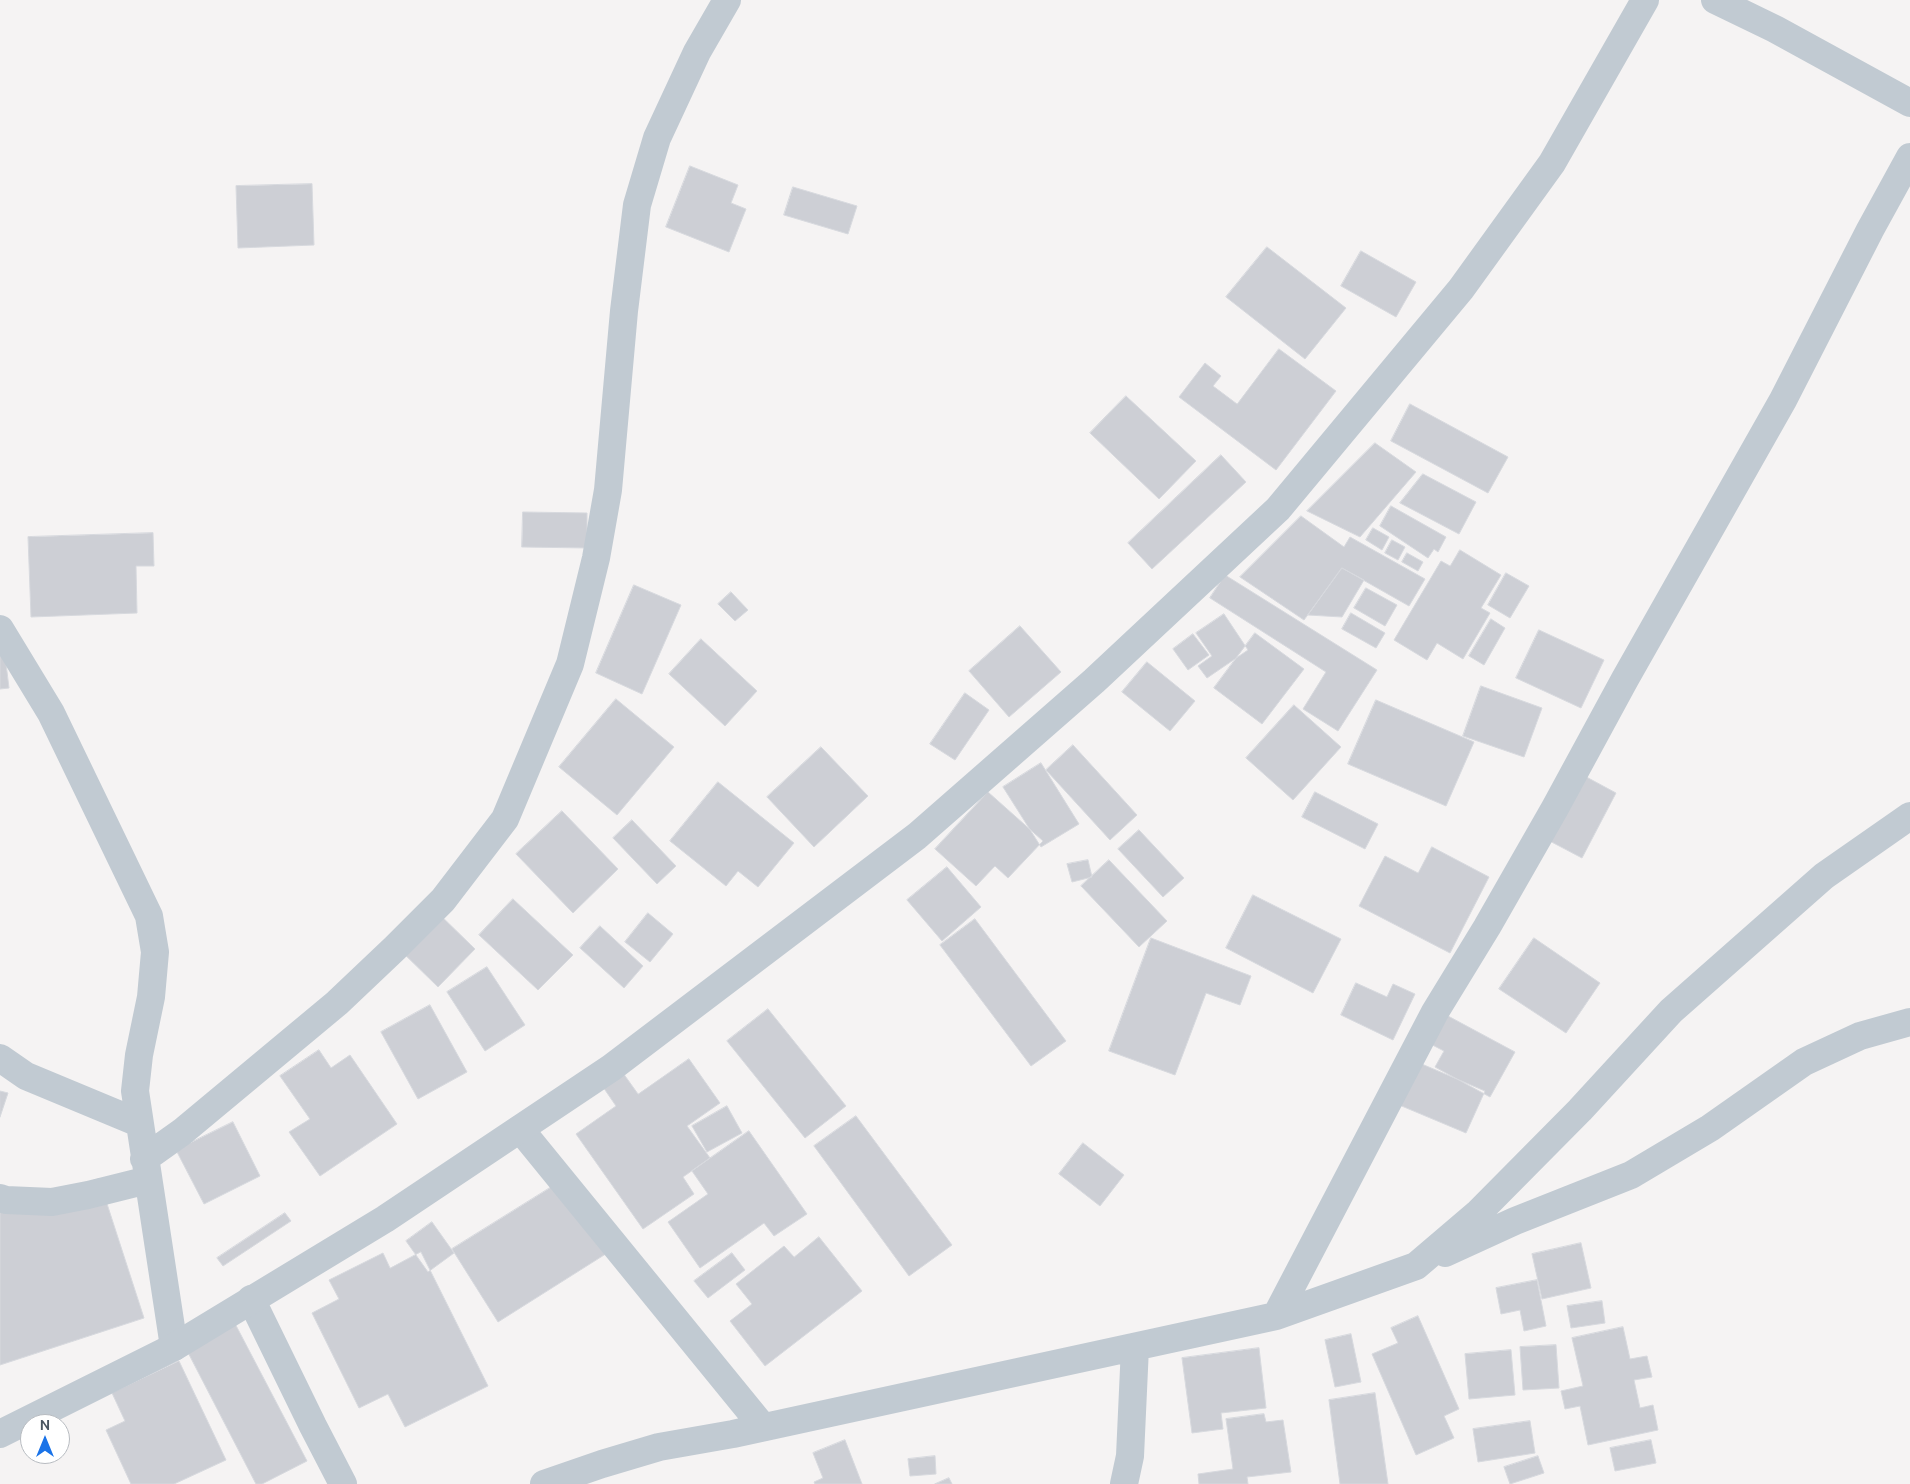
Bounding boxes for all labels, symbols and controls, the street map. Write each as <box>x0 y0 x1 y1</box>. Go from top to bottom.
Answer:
north arrow <box>20 1414 70 1464</box>
text: N <box>40 1417 50 1433</box>

